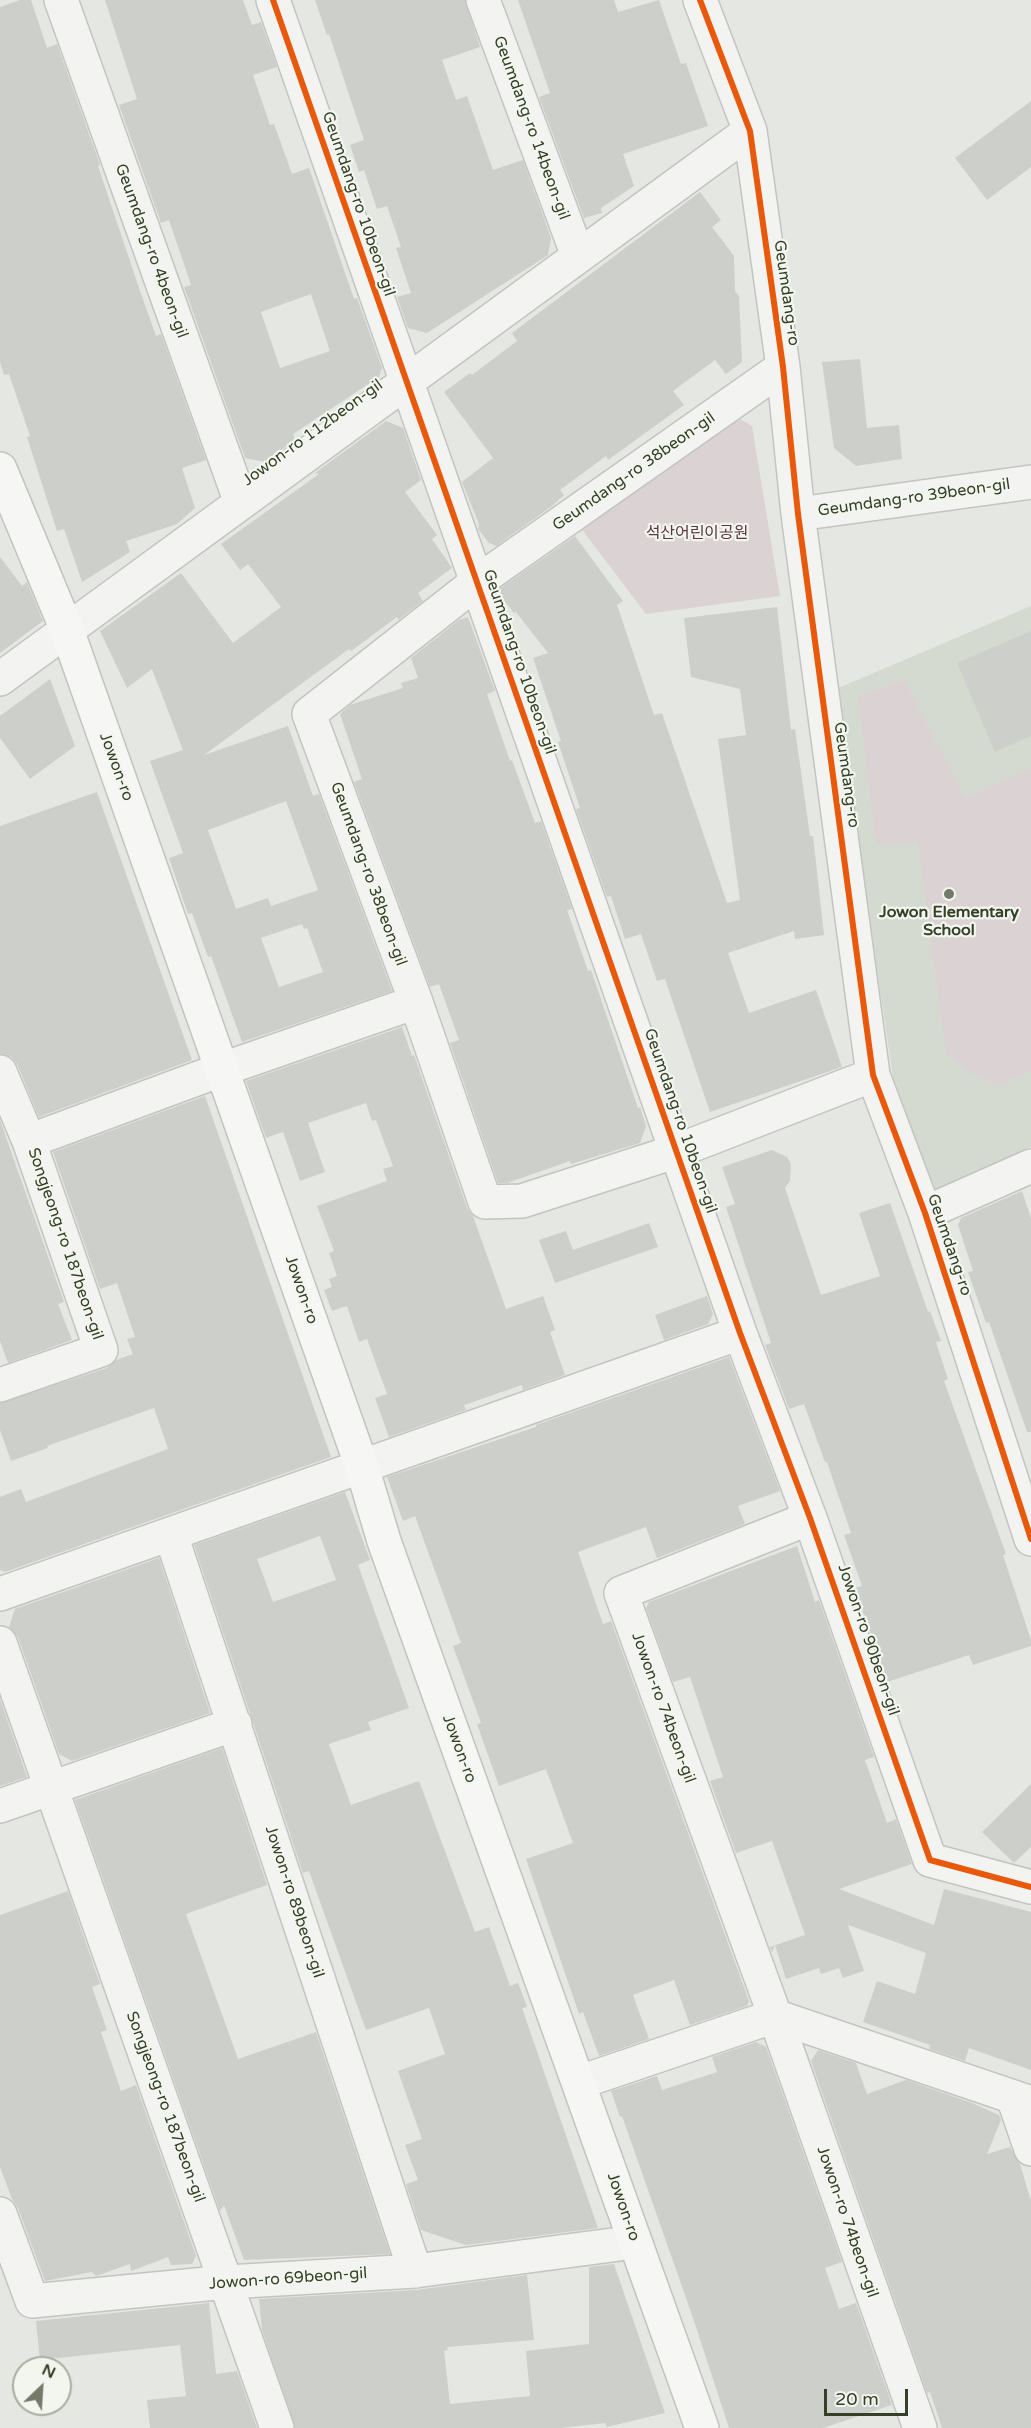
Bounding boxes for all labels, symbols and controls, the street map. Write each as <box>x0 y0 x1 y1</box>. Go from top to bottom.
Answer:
street label: Geumdang-ro 14beon-gil <box>489 33 573 223</box>
street label: Geumdang-ro 10beon-gil <box>317 109 399 299</box>
street label: Geumdang-ro 4beon-gil <box>110 161 192 341</box>
street label: Geumdang-ro <box>769 239 803 347</box>
street label: Jowon-ro 112beon-gil <box>239 376 387 490</box>
street label: Geumdang-ro 38beon-gil <box>549 408 719 536</box>
street label: Geumdang-ro 39beon-gil <box>817 475 1011 521</box>
park label: 석산어린이공원 <box>645 524 749 544</box>
street label: Geumdang-ro 10beon-gil <box>478 567 560 757</box>
street label: Geumdang-ro <box>829 721 863 829</box>
street label: Jowon-ro <box>95 730 137 804</box>
street label: Geumdang-ro 38beon-gil <box>326 779 410 969</box>
marker: Jowon Elementary School <box>942 887 956 901</box>
place label: Jowon Elementary School <box>879 903 1019 941</box>
street label: Geumdang-ro 10beon-gil <box>639 1026 721 1216</box>
street label: Songjeong-ro 187beon-gil <box>23 1145 107 1343</box>
street label: Geumdang-ro <box>923 1191 975 1299</box>
street label: Jowon-ro <box>280 1253 322 1327</box>
street label: Jowon-ro 90beon-gil <box>833 1562 903 1718</box>
street label: Jowon-ro 74beon-gil <box>627 1630 699 1786</box>
street label: Jowon-ro <box>438 1712 480 1786</box>
street label: Jowon-ro 89beon-gil <box>260 1824 328 1980</box>
street label: Songjeong-ro 187beon-gil <box>121 2009 209 2205</box>
street label: Jowon-ro 74beon-gil <box>812 2144 882 2300</box>
street label: Jowon-ro <box>602 2170 644 2244</box>
street label: Jowon-ro 69beon-gil <box>208 2264 368 2294</box>
north arrow <box>12 2356 72 2416</box>
text: N <box>39 2360 59 2383</box>
scale bar <box>827 2377 911 2415</box>
text: 20 m <box>835 2388 879 2410</box>

